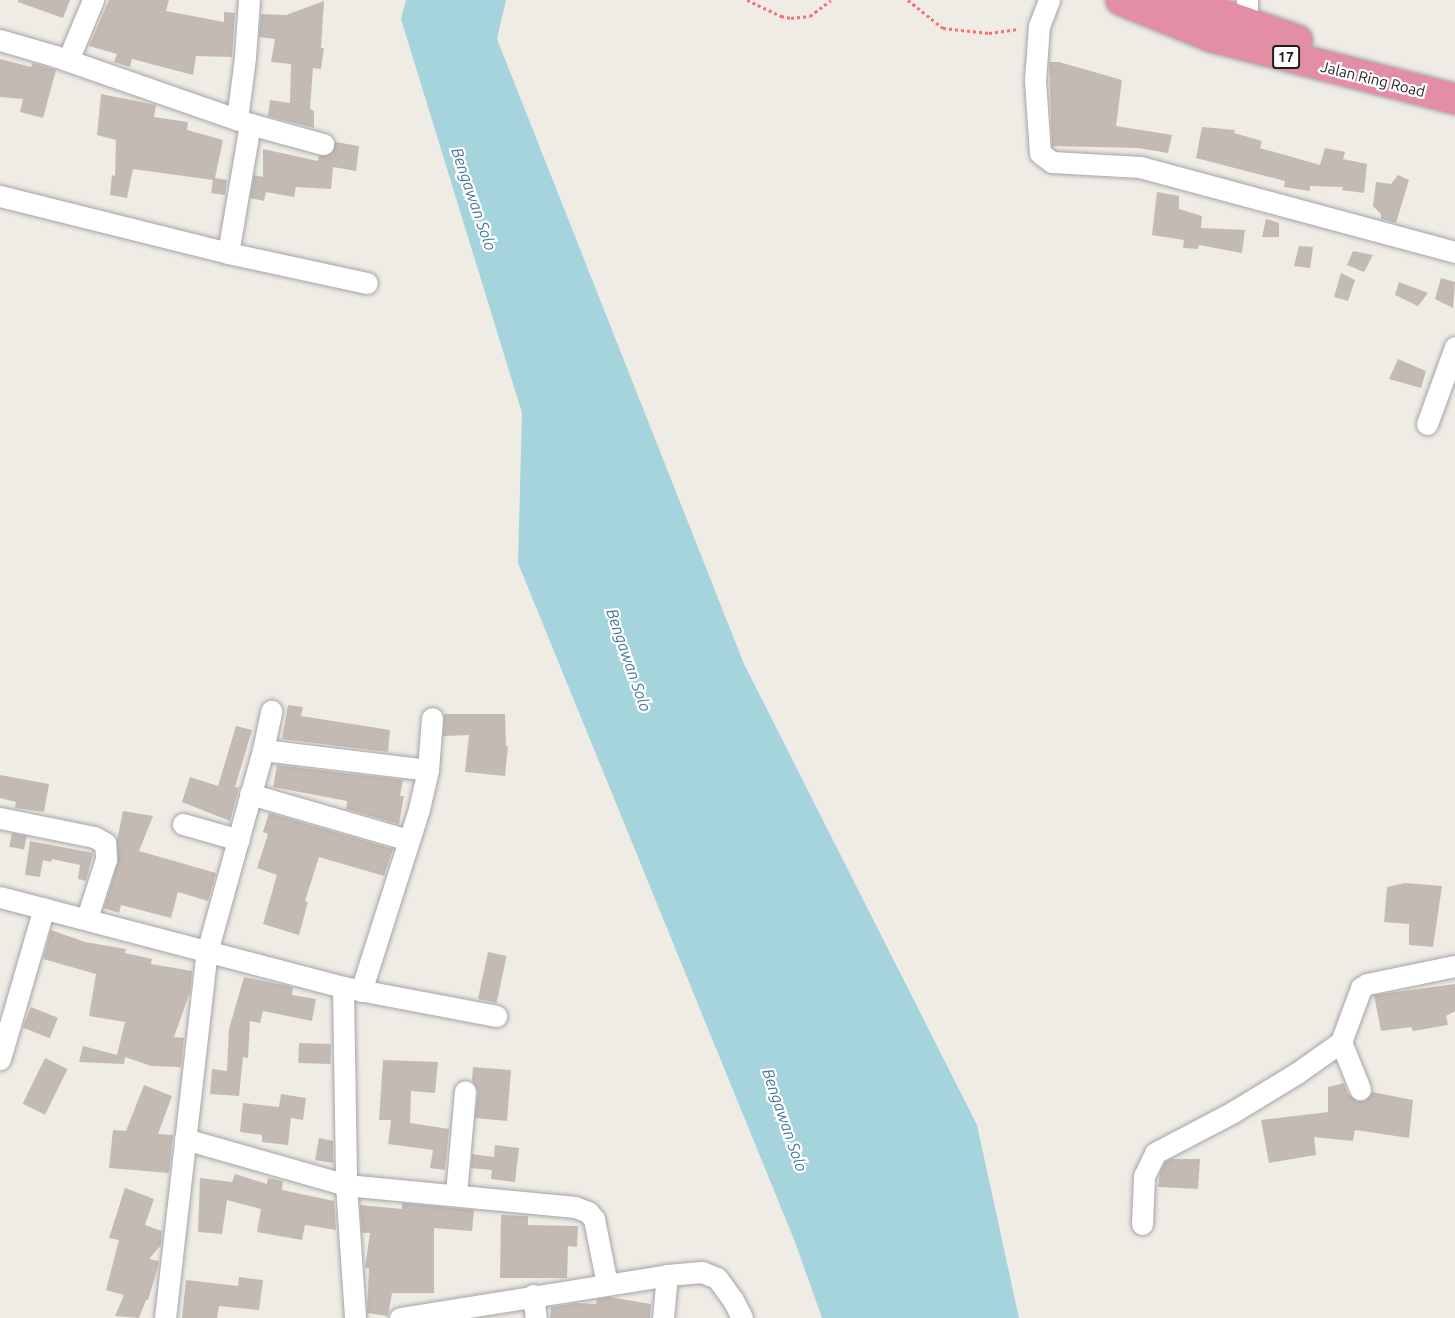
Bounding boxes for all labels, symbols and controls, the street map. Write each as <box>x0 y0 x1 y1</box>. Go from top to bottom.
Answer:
road number: 17 <box>1271 46 1301 68</box>
street label: Jalan Ring Road <box>1319 57 1427 101</box>
water label: Bengawan Solo <box>447 145 501 253</box>
water label: Bengawan Solo <box>602 606 656 714</box>
water label: Bengawan Solo <box>758 1066 812 1174</box>

